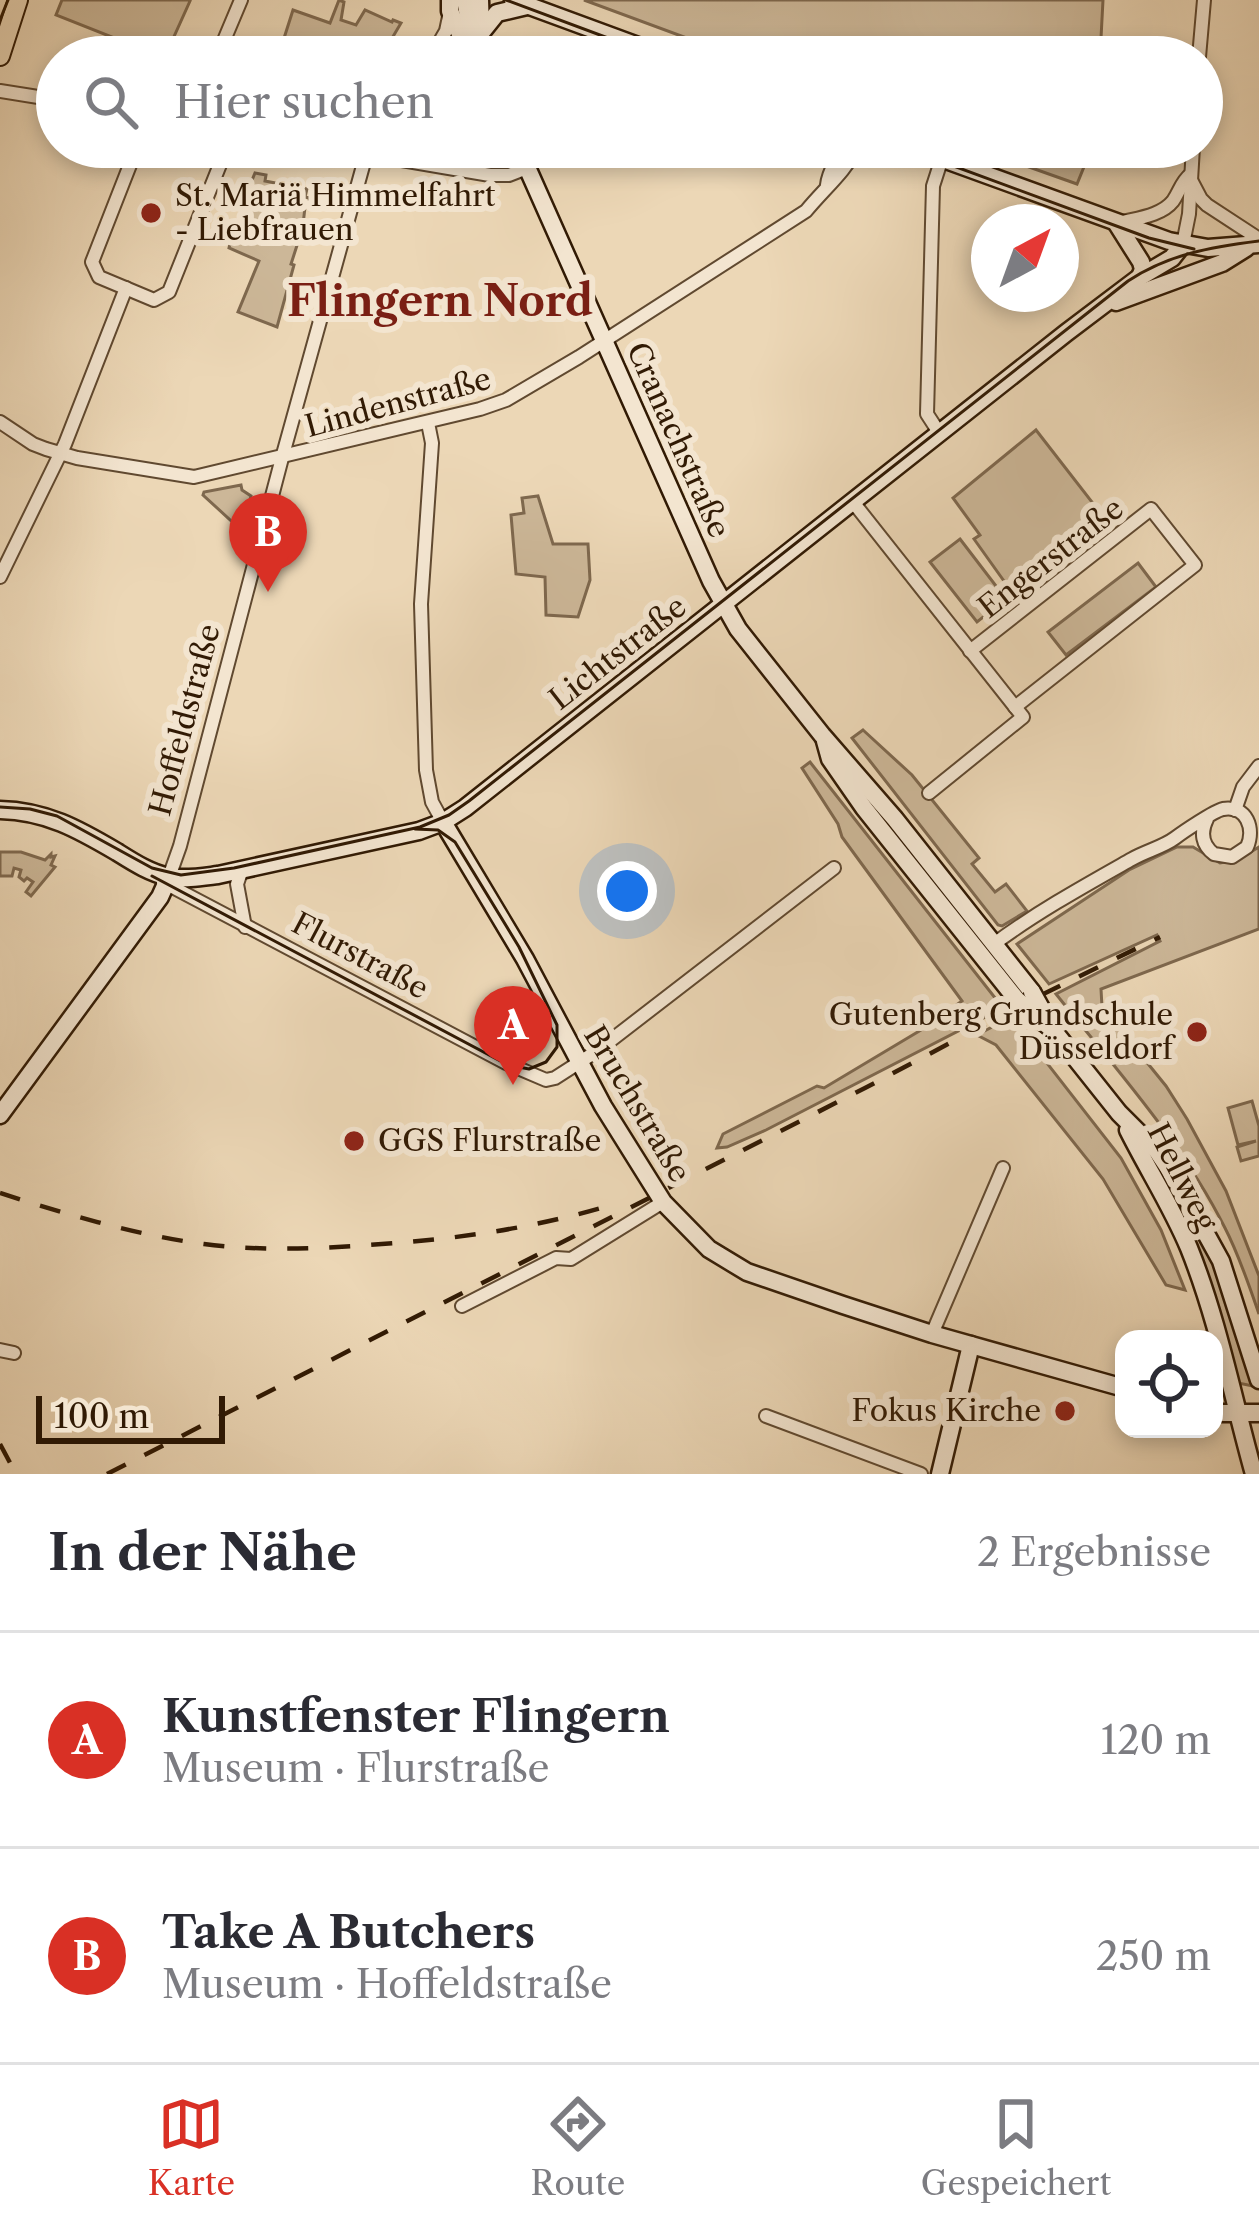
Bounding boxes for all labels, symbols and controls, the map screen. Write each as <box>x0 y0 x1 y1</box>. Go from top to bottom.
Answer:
search box <box>36 36 1223 168</box>
icon: search <box>78 69 144 135</box>
text: Hier suchen <box>174 74 434 130</box>
place label: St. Mariä Himmelfahrt - Liebfrauen <box>175 177 496 248</box>
marker: St. Mariä Himmelfahrt - Liebfrauen <box>138 200 164 226</box>
north arrow <box>971 204 1079 312</box>
district label: Flingern Nord <box>287 275 593 327</box>
street label: Cranachstraße <box>619 336 738 543</box>
street label: Lindenstraße <box>301 360 495 445</box>
street label: Engerstraße <box>971 489 1131 626</box>
pin: B <box>229 493 307 592</box>
street label: Lichtstraße <box>542 588 693 717</box>
street label: Hoffeldstraße <box>141 620 228 820</box>
your location <box>597 861 657 921</box>
street label: Flurstraße <box>286 904 435 1007</box>
pin: A <box>474 986 552 1085</box>
place label: Gutenberg Grundschule Düsseldorf <box>829 996 1176 1067</box>
street label: Bruchstraße <box>576 1019 699 1189</box>
marker: Gutenberg Grundschule Düsseldorf <box>1184 1019 1210 1045</box>
street label: Hellweg <box>1140 1117 1225 1237</box>
place label: GGS Flurstraße <box>378 1122 601 1159</box>
marker: GGS Flurstraße <box>341 1128 367 1154</box>
map controls <box>1115 1330 1223 1438</box>
button: locate <box>1115 1330 1223 1438</box>
scale bar <box>36 1390 225 1443</box>
place label: Fokus Kirche <box>851 1392 1041 1429</box>
text: 100 m <box>54 1396 149 1437</box>
marker: Fokus Kirche <box>1052 1398 1078 1424</box>
text: In der Nähe <box>48 1521 357 1583</box>
text: 2 Ergebnisse <box>977 1528 1211 1576</box>
text: Kunstfenster Flingern <box>162 1688 670 1744</box>
text: A <box>72 1716 102 1764</box>
text: 120 m <box>1101 1716 1211 1764</box>
text: Museum · Flurstraße <box>162 1744 549 1792</box>
text: Take A Butchers <box>162 1904 535 1960</box>
text: B <box>73 1932 102 1980</box>
text: 250 m <box>1096 1932 1211 1980</box>
text: Museum · Hoffeldstraße <box>162 1960 612 2008</box>
tab: Karte <box>148 2091 235 2204</box>
tab: Route <box>531 2091 625 2204</box>
tab: Gespeichert <box>921 2091 1111 2204</box>

